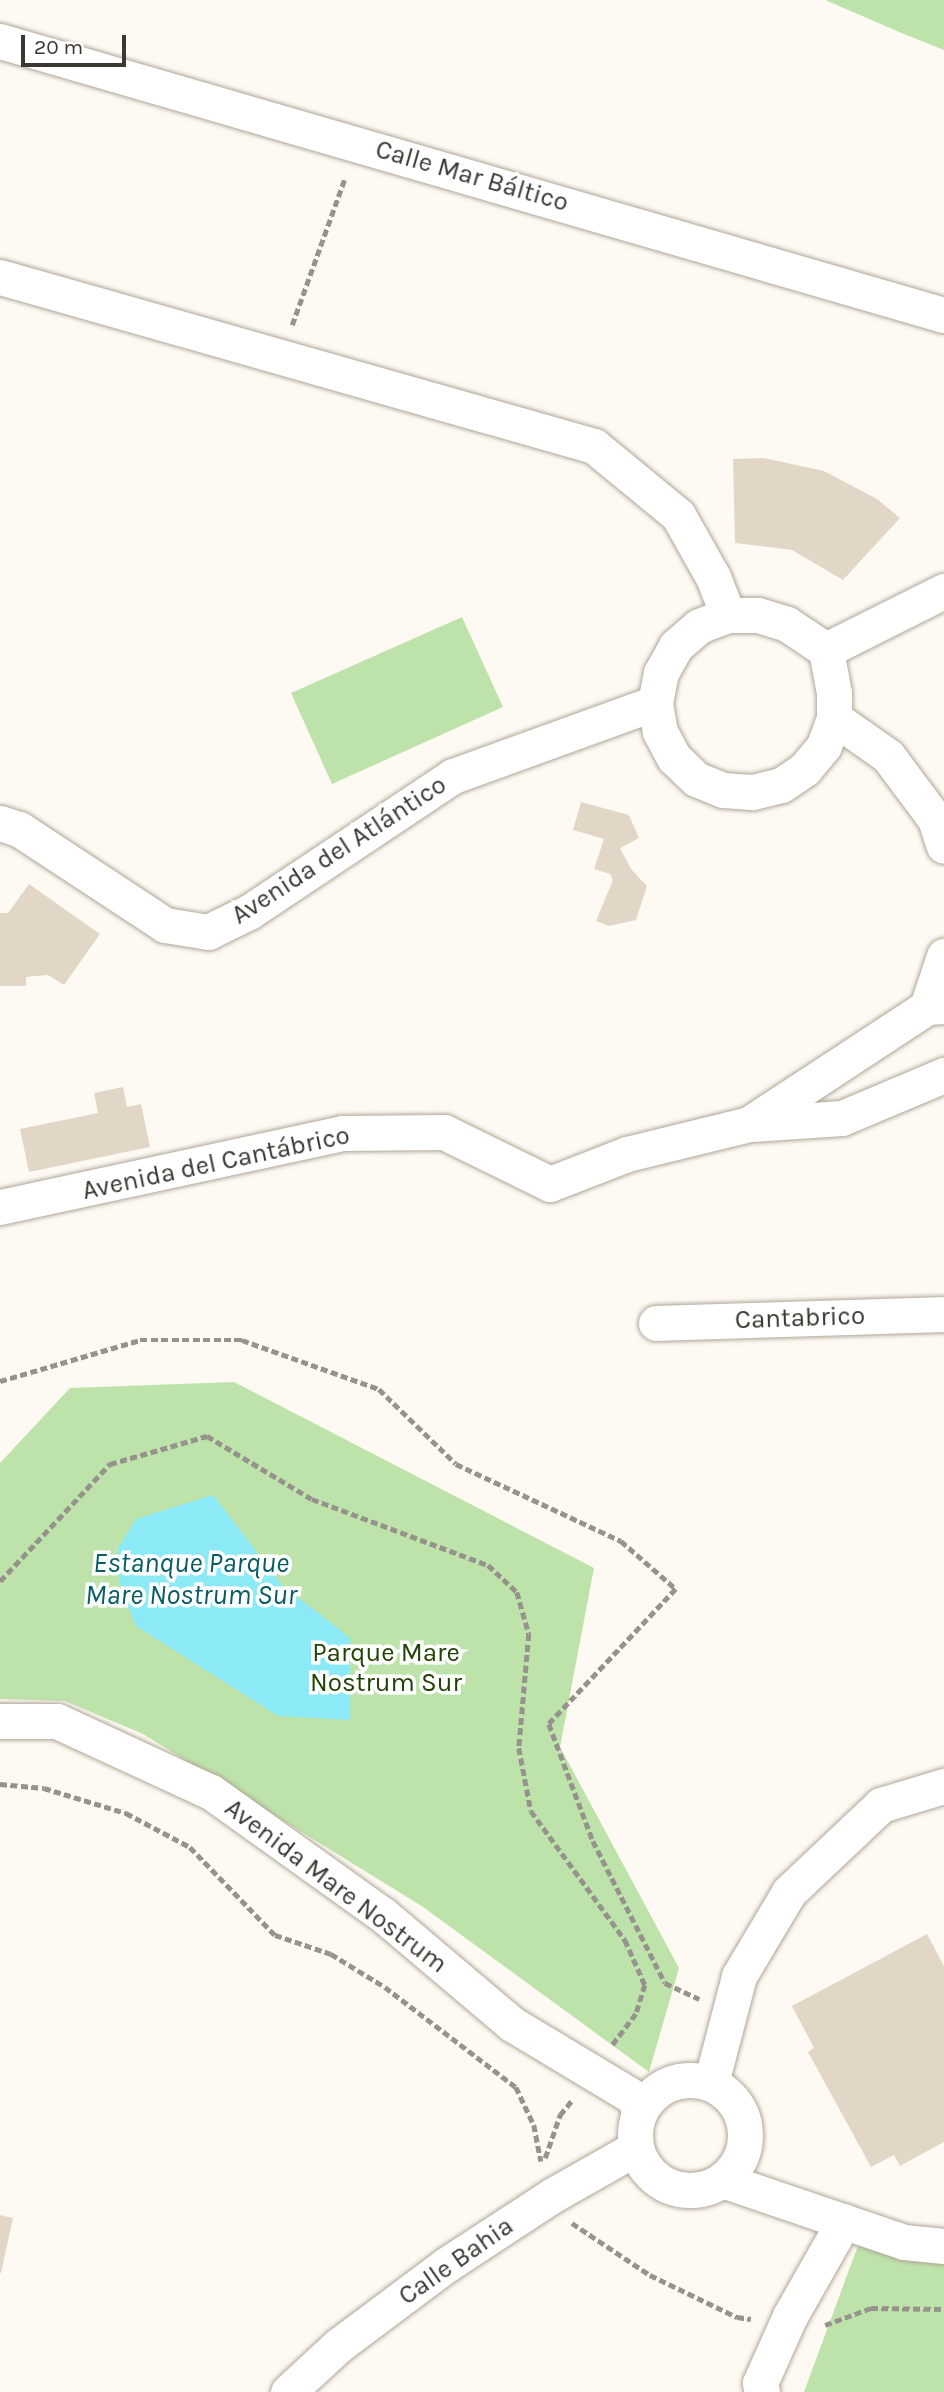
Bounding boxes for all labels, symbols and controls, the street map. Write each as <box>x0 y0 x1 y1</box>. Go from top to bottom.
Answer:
scale bar <box>24 21 130 65</box>
text: 20 m <box>34 35 83 59</box>
street label: Calle Mar Báltico <box>372 134 572 218</box>
street label: Avenida del Atlántico <box>226 769 452 931</box>
street label: Avenida del Cantábrico <box>79 1119 353 1207</box>
street label: Cantabrico <box>734 1300 866 1336</box>
water label: Estanque Parque Mare Nostrum Sur <box>85 1546 297 1612</box>
park label: Parque Mare Nostrum Sur <box>310 1637 462 1698</box>
street label: Avenida Mare Nostrum <box>219 1792 453 1980</box>
street label: Calle Bahia <box>393 2210 519 2312</box>

